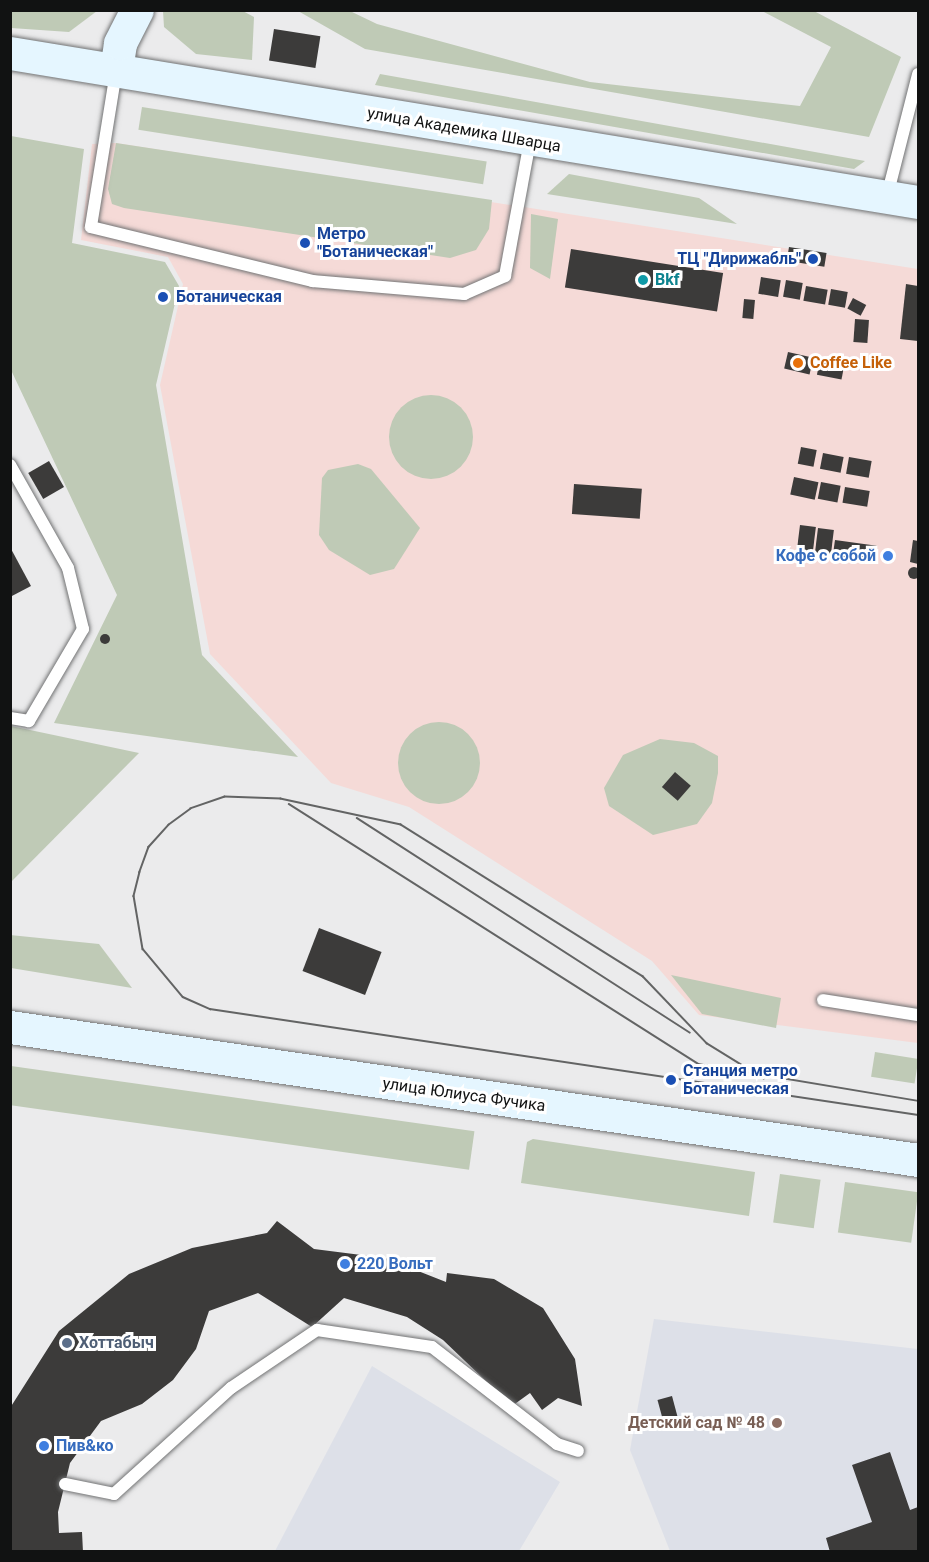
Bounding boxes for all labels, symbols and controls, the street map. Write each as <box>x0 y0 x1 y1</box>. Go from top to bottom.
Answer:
street label: улица Академика Шварца <box>366 104 562 156</box>
place label: Метро "Ботаническая" <box>317 224 433 262</box>
marker: Метро "Ботаническая" <box>298 236 312 250</box>
place label: ТЦ "Дирижабль" <box>677 249 801 269</box>
marker: ТЦ "Дирижабль" <box>806 252 820 266</box>
place label: Bkf <box>655 270 679 290</box>
marker: Bkf <box>636 273 650 287</box>
place label: Ботаническая <box>176 287 282 307</box>
marker: Ботаническая <box>154 288 172 306</box>
place label: Coffee Like <box>810 353 892 373</box>
marker: Coffee Like <box>791 356 805 370</box>
place label: Кофе с собой <box>776 546 876 566</box>
marker: Кофе с собой <box>881 549 895 563</box>
place label: Станция метро Ботаническая <box>683 1061 798 1099</box>
marker: Станция метро Ботаническая <box>664 1073 678 1087</box>
street label: улица Юлиуса Фучика <box>381 1074 547 1116</box>
place label: 220 Вольт <box>357 1254 433 1274</box>
marker: 220 Вольт <box>338 1257 352 1271</box>
place label: Хоттабыч <box>79 1333 154 1353</box>
marker: Хоттабыч <box>60 1336 74 1350</box>
place label: Детский сад № 48 <box>628 1413 765 1433</box>
marker: Детский сад № 48 <box>770 1416 784 1430</box>
place label: Пив&ко <box>56 1436 114 1456</box>
marker: Пив&ко <box>37 1439 51 1453</box>

